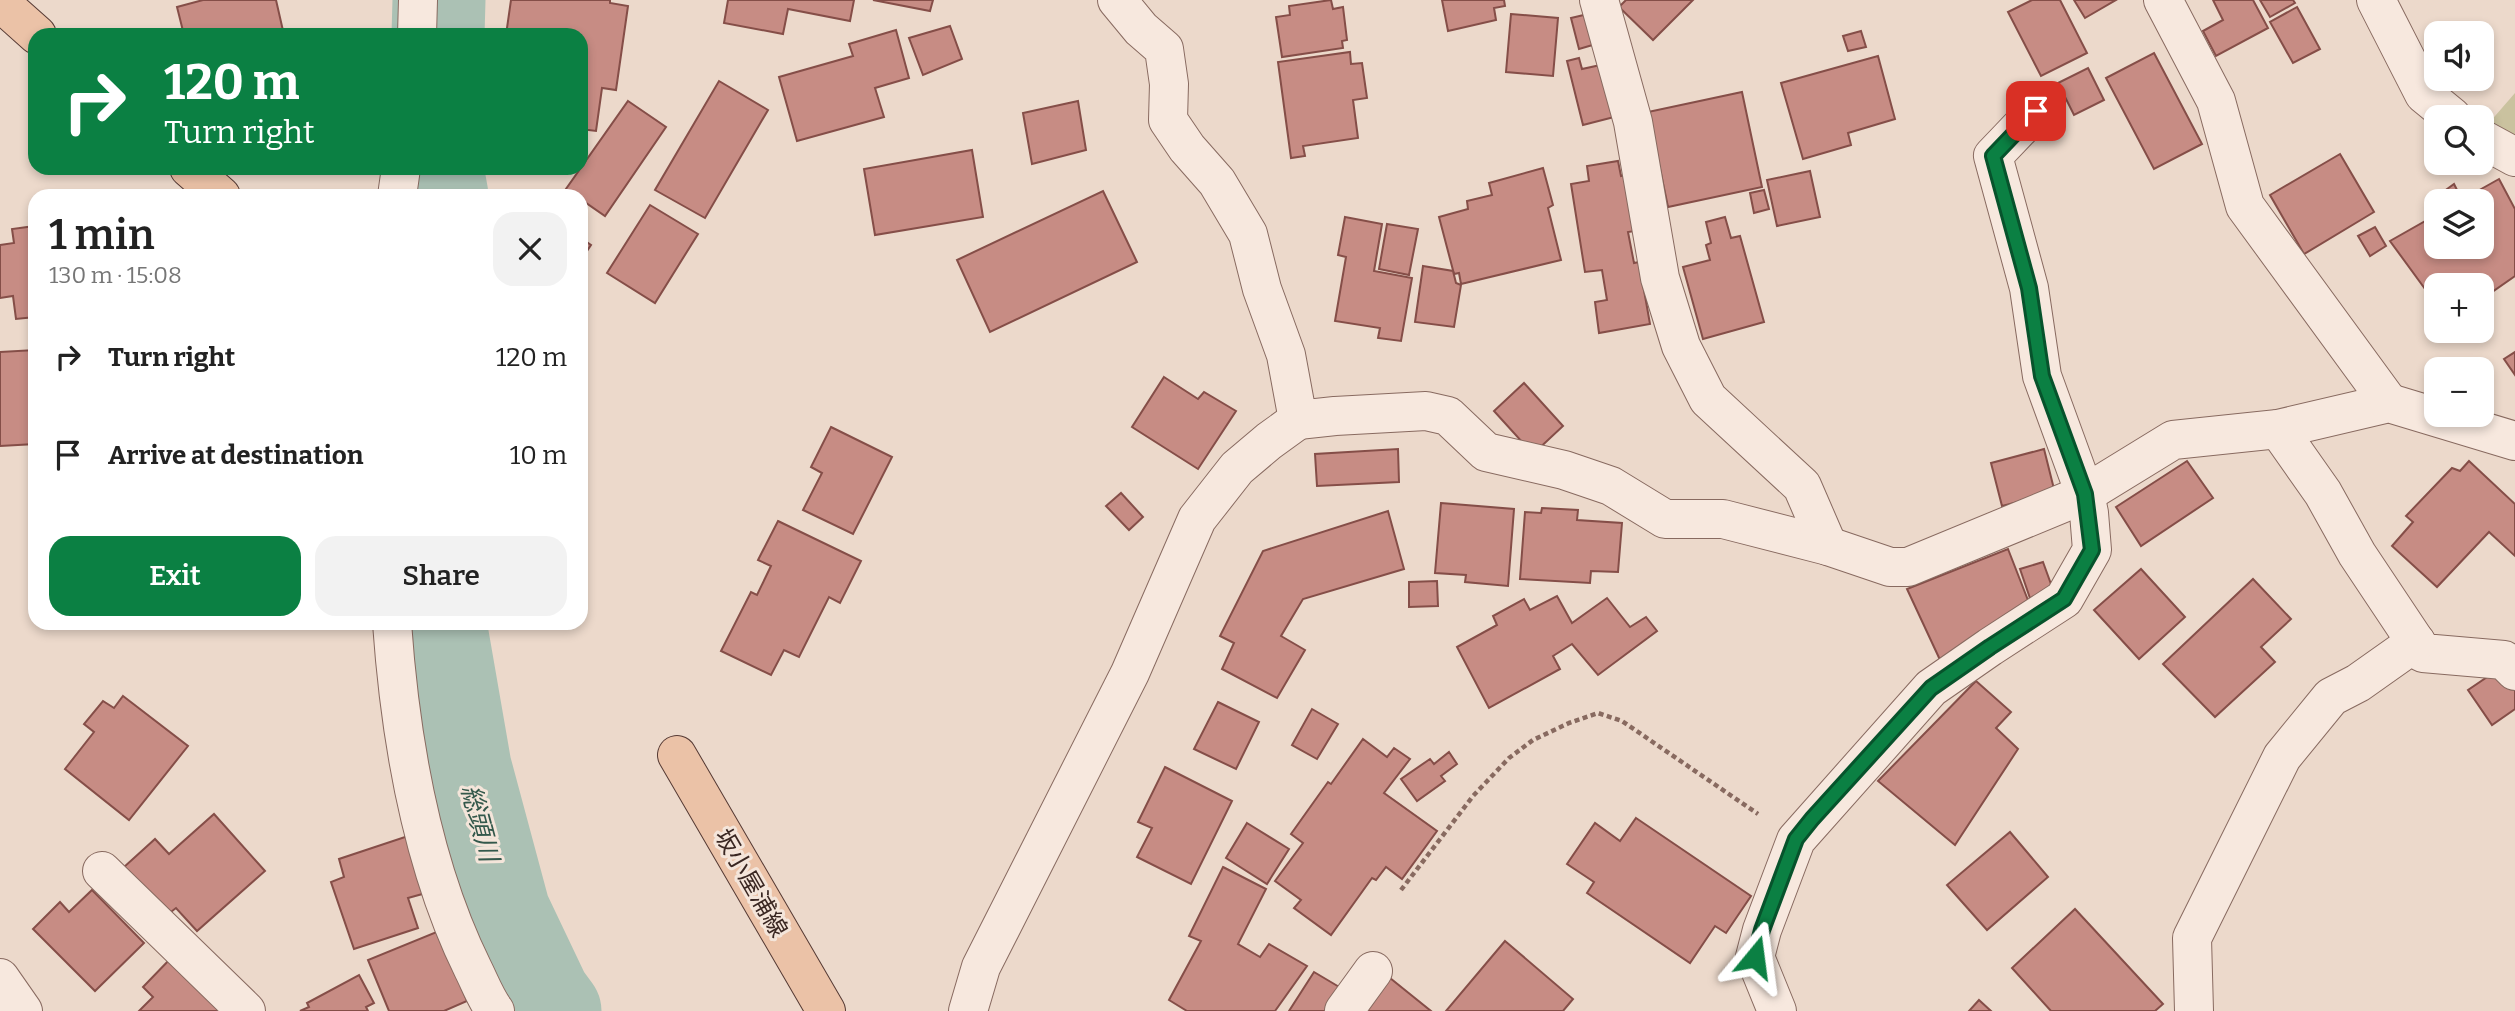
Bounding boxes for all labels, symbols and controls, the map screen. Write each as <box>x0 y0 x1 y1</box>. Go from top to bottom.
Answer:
map controls <box>2424 21 2494 427</box>
button: sound <box>2424 21 2494 91</box>
text: 120 m <box>164 53 299 112</box>
icon: right <box>49 56 140 147</box>
pin <box>2006 81 2066 141</box>
icon: arrive <box>2017 92 2055 130</box>
button: search <box>2424 105 2494 175</box>
text: Turn right <box>164 113 315 151</box>
button: layers <box>2424 189 2494 259</box>
text: 1 min <box>49 210 155 260</box>
button: close <box>493 212 567 286</box>
text: 130 m · 15:08 <box>49 261 182 289</box>
button: + <box>2424 273 2494 343</box>
icon: right <box>49 338 87 376</box>
text: Turn right <box>108 342 235 373</box>
text: 120 m <box>496 342 567 373</box>
button: − <box>2424 357 2494 427</box>
icon: arrive <box>49 436 87 474</box>
text: Arrive at destination <box>108 440 363 471</box>
text: 10 m <box>510 440 567 471</box>
button: Exit <box>49 536 301 616</box>
button: Share <box>315 536 567 616</box>
water label: 総頭川 <box>454 781 505 868</box>
street label: 坂小屋浦線 <box>709 824 793 942</box>
position arrow <box>1718 920 1792 994</box>

